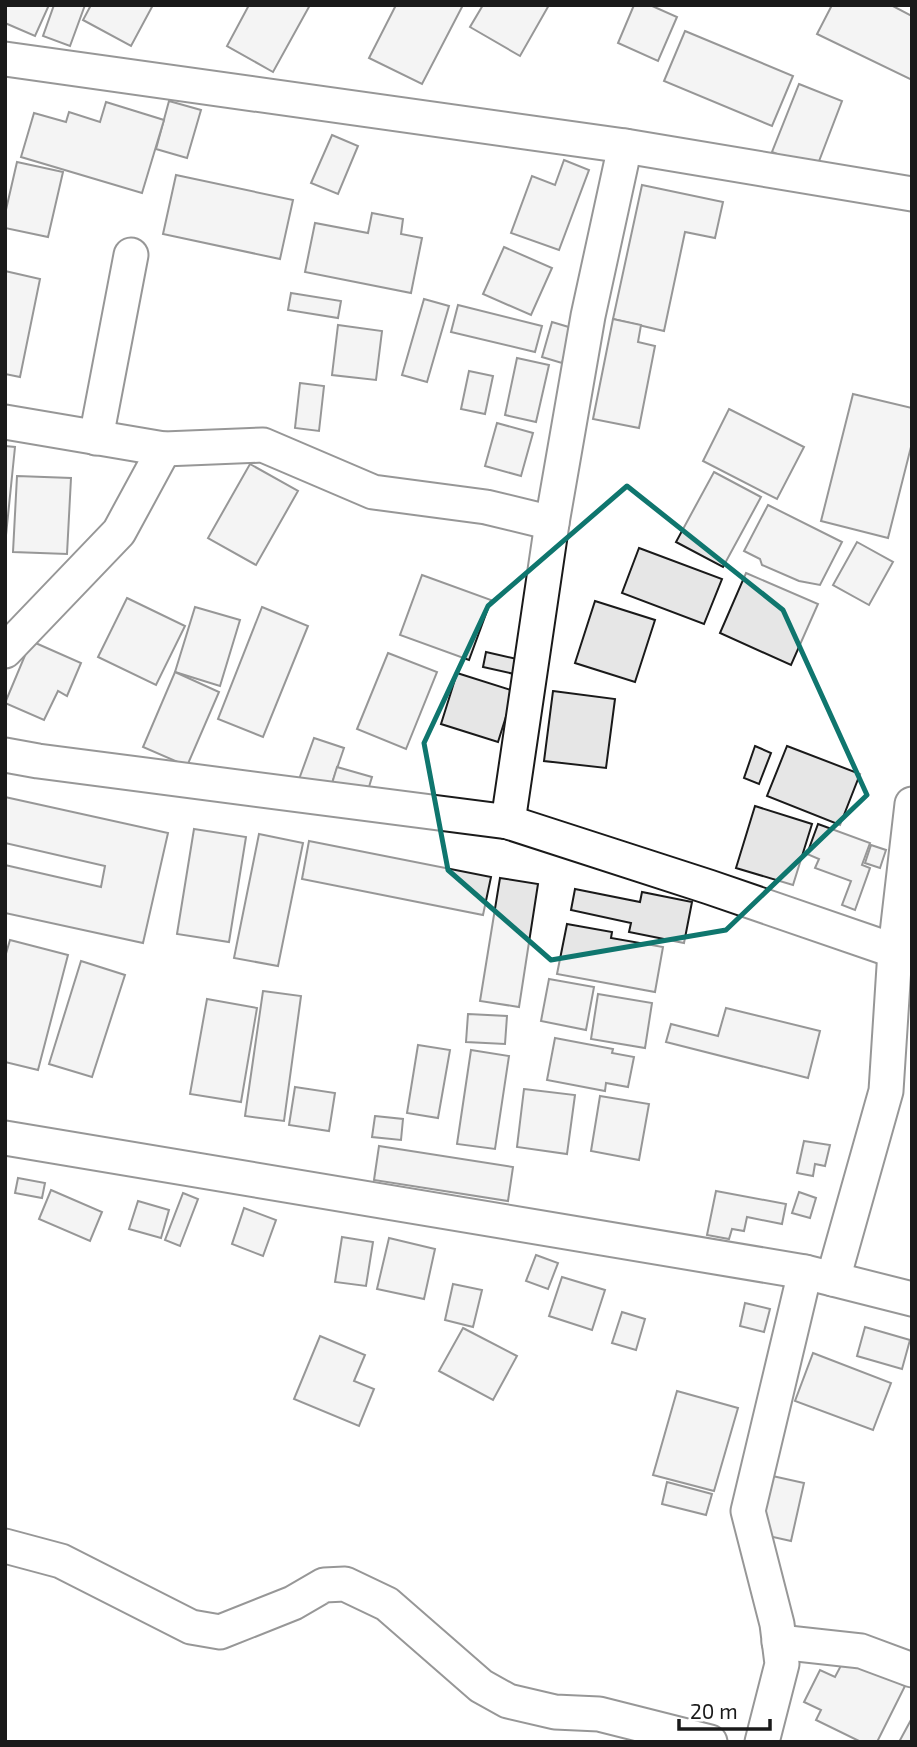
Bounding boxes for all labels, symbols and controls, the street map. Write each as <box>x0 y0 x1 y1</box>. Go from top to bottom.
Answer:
scale bar <box>679 1688 770 1732</box>
text: 20 m <box>690 1698 738 1723</box>

